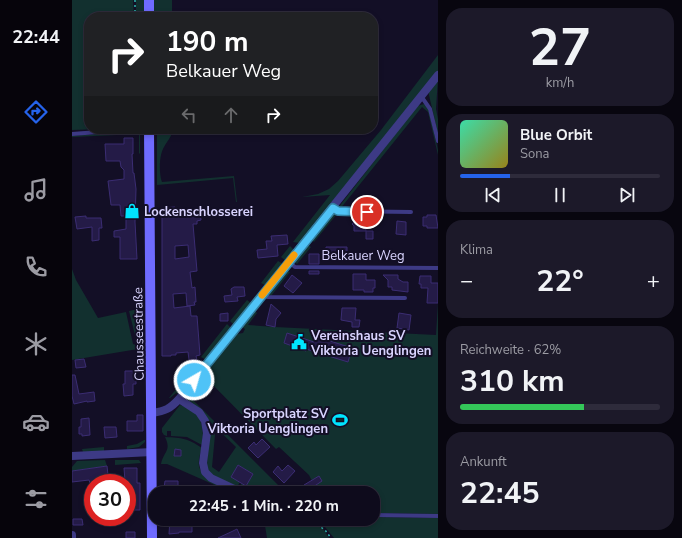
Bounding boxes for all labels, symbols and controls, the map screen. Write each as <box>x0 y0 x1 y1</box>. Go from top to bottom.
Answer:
text: 27 <box>529 12 591 83</box>
text: 190 m <box>166 23 249 61</box>
text: 22:44 <box>12 25 60 49</box>
icon: right <box>100 28 152 80</box>
text: Belkauer Weg <box>166 59 281 83</box>
text: km/h <box>546 74 574 92</box>
icon: directions <box>22 98 50 126</box>
icon: left <box>178 104 200 126</box>
icon: ahead <box>220 104 242 126</box>
icon: right <box>262 104 284 126</box>
text: Blue Orbit <box>520 125 592 145</box>
text: Sona <box>520 145 550 163</box>
icon: music <box>22 176 50 204</box>
icon: previous <box>482 184 504 206</box>
icon: pause <box>549 184 571 206</box>
icon: next <box>616 184 638 206</box>
pin <box>350 195 384 229</box>
icon: arrive <box>356 201 378 223</box>
shop icon: Lockenschlosserei <box>123 202 141 220</box>
place label: Lockenschlosserei <box>144 203 253 221</box>
text: Klima <box>460 241 493 259</box>
street label: Belkauer Weg <box>321 247 405 265</box>
icon: phone <box>22 253 50 281</box>
text: 22° <box>536 261 584 302</box>
text: − <box>460 266 473 296</box>
text: + <box>647 266 660 296</box>
street label: Chausseestraße <box>129 287 149 381</box>
place label: Vereinshaus SV Viktoria Uenglingen <box>310 327 431 360</box>
icon: climate <box>22 330 50 358</box>
public building icon: Vereinshaus SV Viktoria Uenglingen <box>290 333 308 351</box>
text: Reichweite · 62% <box>460 341 561 359</box>
position arrow <box>173 359 215 401</box>
text: 310 km <box>460 361 565 402</box>
place label: Sportplatz SV Viktoria Uenglingen <box>207 405 329 438</box>
icon: car <box>22 408 50 436</box>
sports icon: Sportplatz SV Viktoria Uenglingen <box>331 411 349 429</box>
text: Ankunft <box>460 453 507 471</box>
text: 22:45 <box>460 473 539 514</box>
speed limit sign: 30 <box>84 474 136 526</box>
icon: filters <box>22 485 50 513</box>
text: 22:45 · 1 Min. · 220 m <box>189 496 339 516</box>

